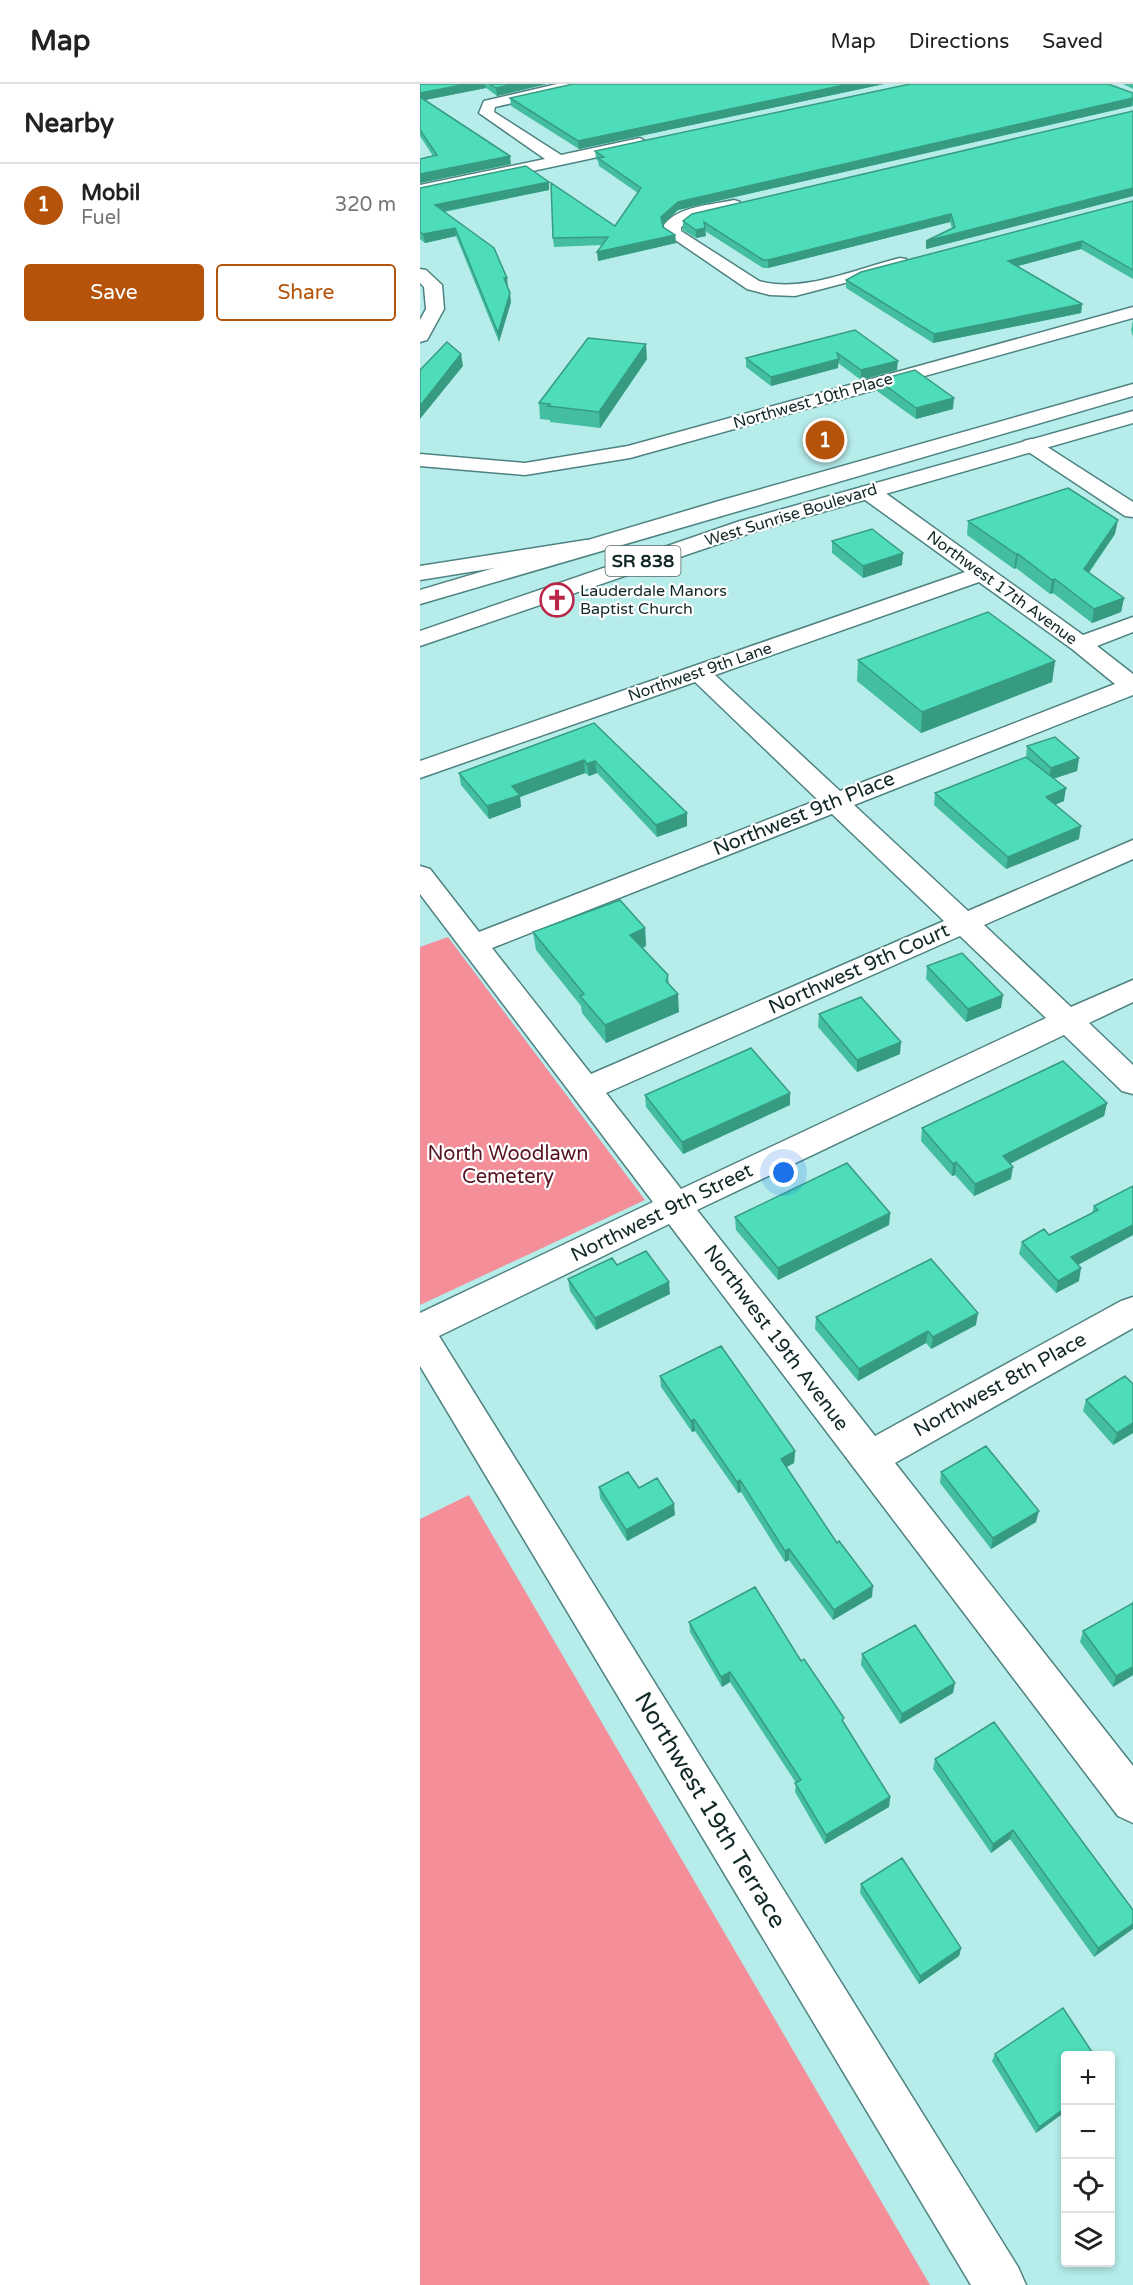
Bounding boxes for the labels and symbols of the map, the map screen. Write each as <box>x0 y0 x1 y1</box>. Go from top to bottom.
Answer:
street label: Northwest 10th Place <box>731 369 895 433</box>
pin: 1 <box>806 418 844 462</box>
street label: West Sunrise Boulevard <box>702 479 880 551</box>
street label: Northwest 17th Avenue <box>923 527 1081 649</box>
road number: SR 838 <box>606 546 680 576</box>
place label: Lauderdale Manors Baptist Church <box>580 581 727 619</box>
church icon: Lauderdale Manors Baptist Church <box>539 582 575 618</box>
street label: Northwest 9th Lane <box>625 638 775 706</box>
street label: Northwest 9th Place <box>710 767 898 861</box>
street label: Northwest 9th Court <box>765 918 953 1020</box>
park label: North Woodlawn Cemetery <box>428 1142 588 1189</box>
street label: Northwest 9th Street <box>567 1158 757 1267</box>
your location <box>769 1158 798 1187</box>
street label: Northwest 19th Avenue <box>698 1240 854 1436</box>
street label: Northwest 8th Place <box>910 1328 1090 1442</box>
street label: Northwest 19th Terrace <box>628 1687 792 1933</box>

